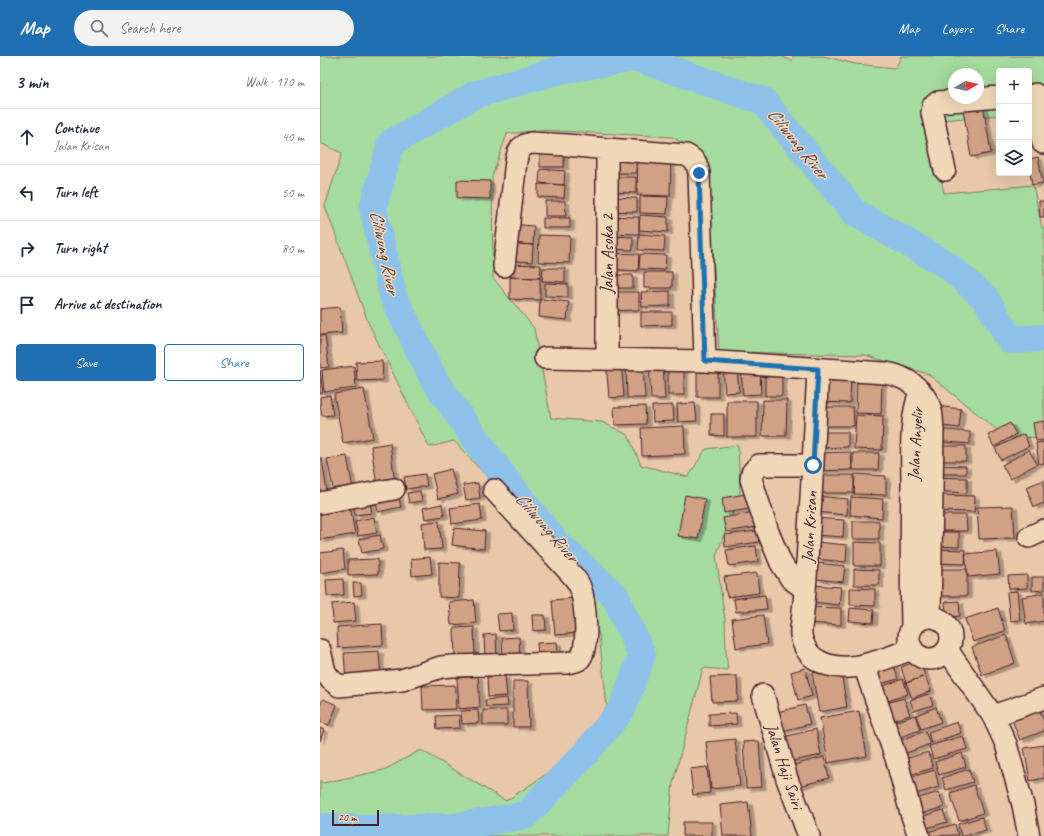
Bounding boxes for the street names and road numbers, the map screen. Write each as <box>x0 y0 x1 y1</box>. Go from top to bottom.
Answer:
street label: Jalan Asoka 2 <box>597 213 618 295</box>
street label: Jalan Anyelir <box>903 405 928 482</box>
street label: Jalan Krisan <box>797 490 822 565</box>
street label: Jalan Haji Sairi <box>761 720 809 813</box>

